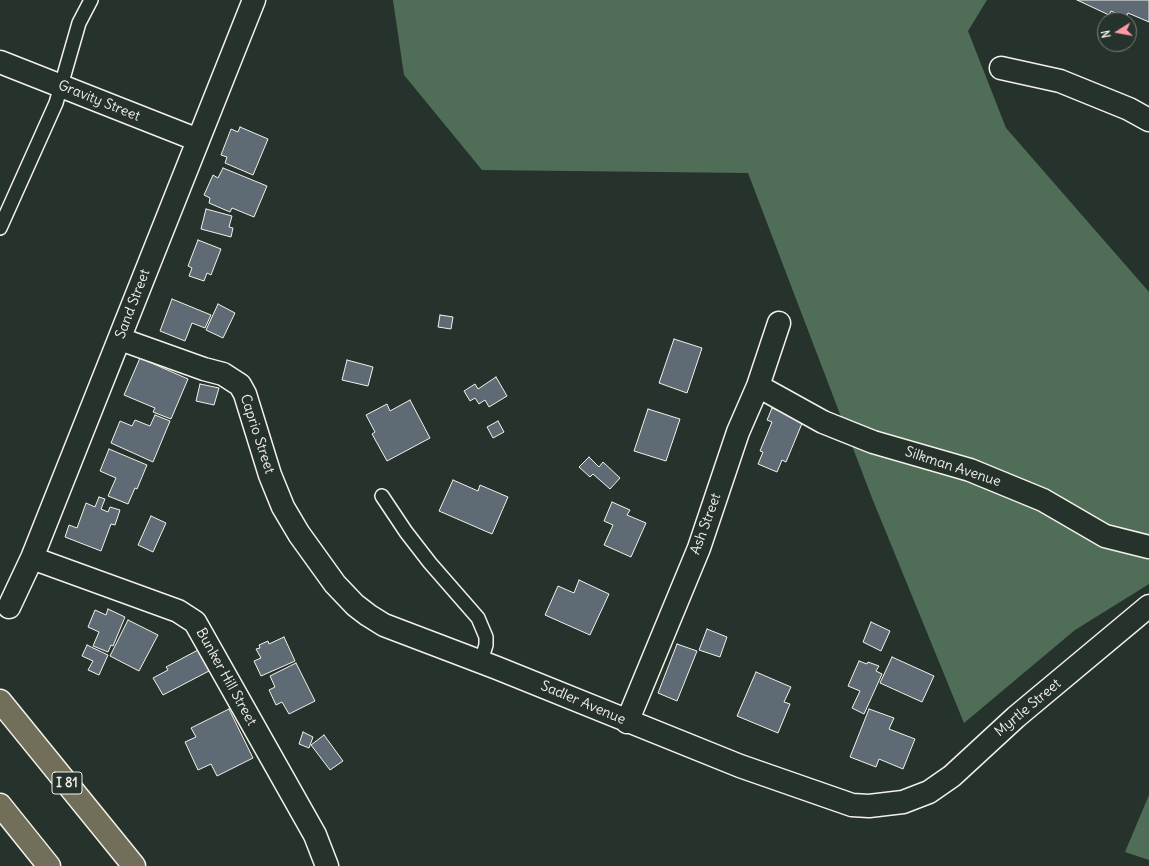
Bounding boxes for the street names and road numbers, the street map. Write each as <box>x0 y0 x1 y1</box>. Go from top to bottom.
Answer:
street label: Gravity Street <box>56 77 142 125</box>
street label: Sand Street <box>112 267 154 341</box>
street label: Caprio Street <box>236 392 278 476</box>
street label: Silkman Avenue <box>903 444 1003 490</box>
street label: Ash Street <box>687 491 725 557</box>
street label: Bunker Hill Street <box>192 625 260 729</box>
street label: Myrtle Street <box>992 676 1064 740</box>
street label: Sadler Avenue <box>538 678 628 728</box>
road number: I 81 <box>52 772 82 794</box>

